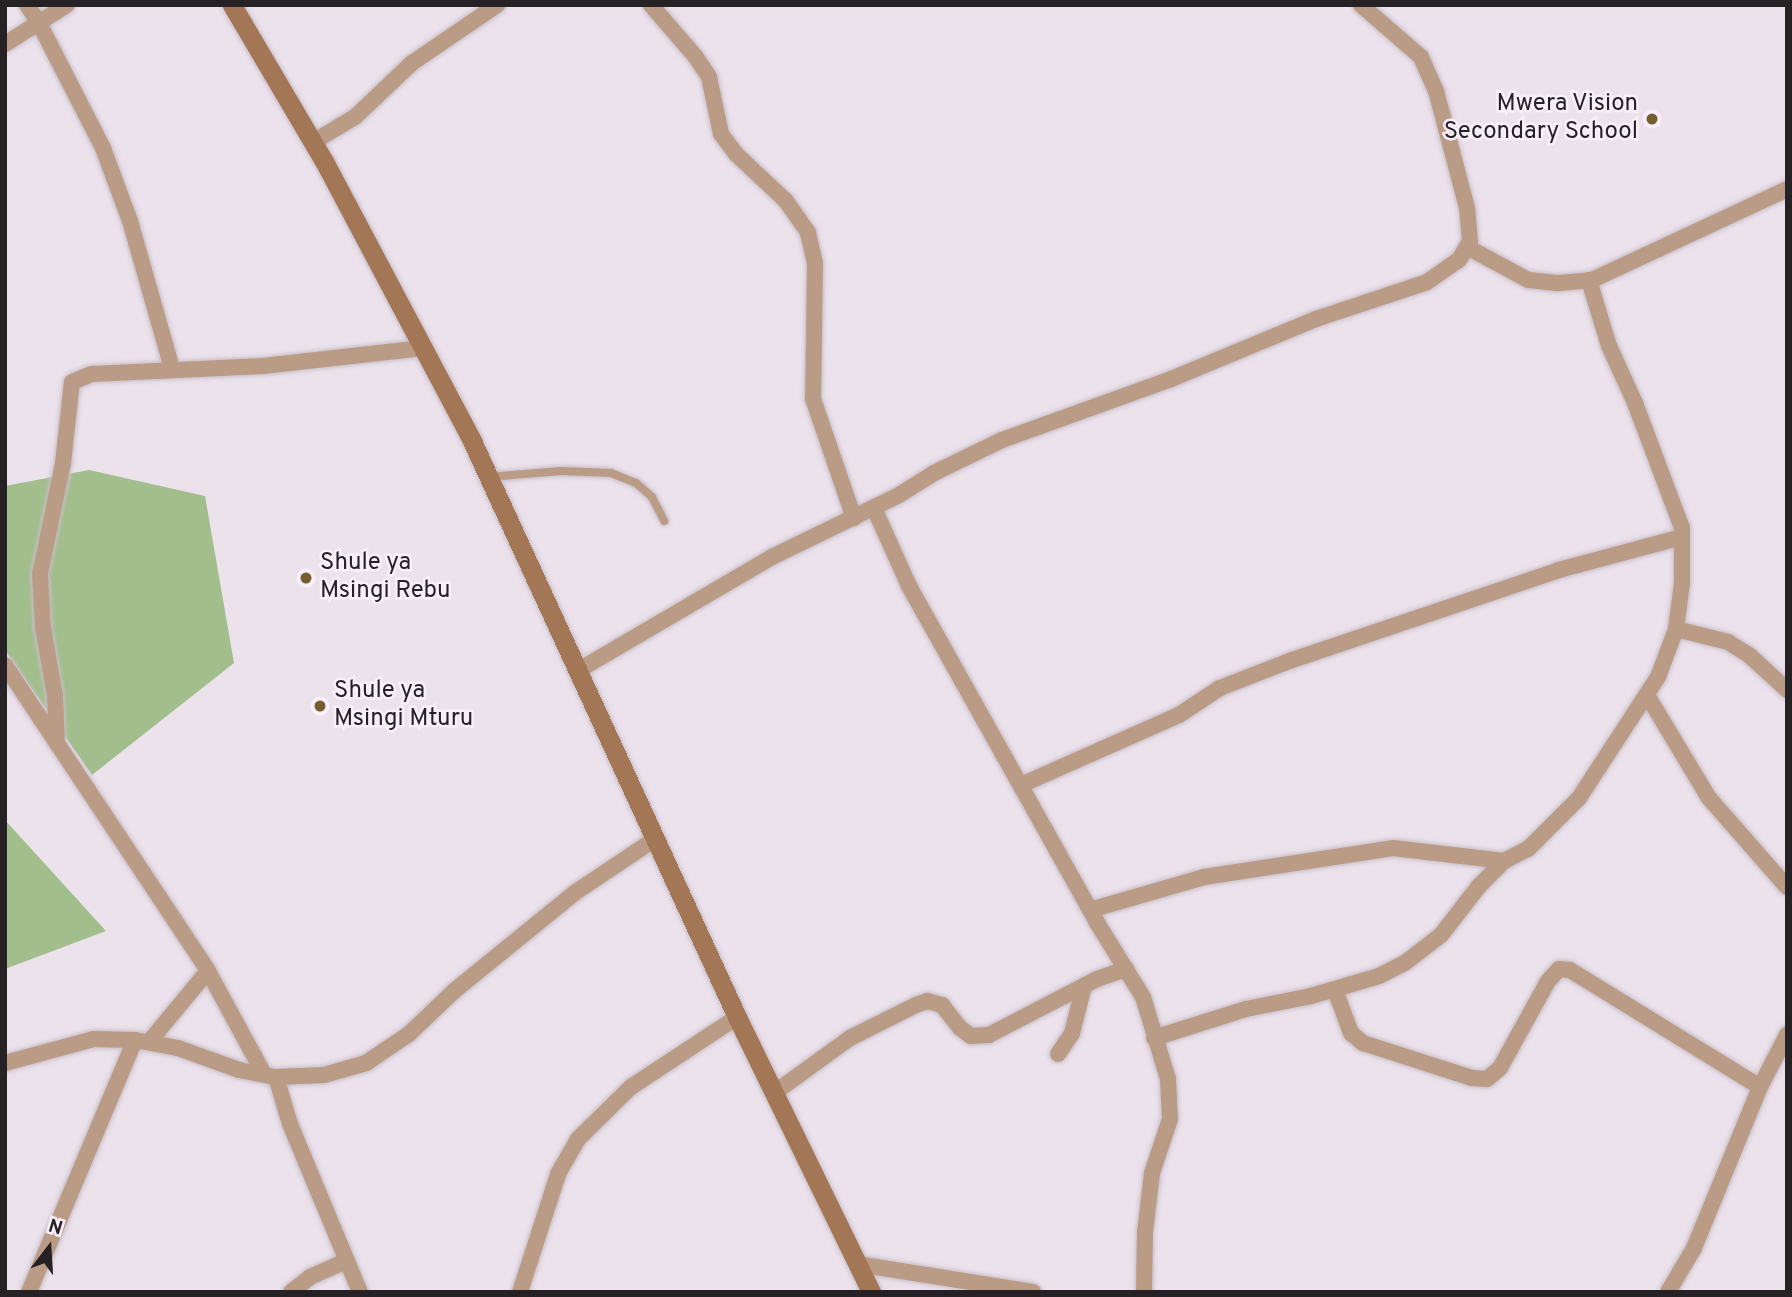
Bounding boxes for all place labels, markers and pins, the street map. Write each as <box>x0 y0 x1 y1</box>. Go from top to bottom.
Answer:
place label: Mwera Vision Secondary School <box>1444 91 1638 147</box>
marker: Mwera Vision Secondary School <box>1644 111 1660 127</box>
place label: Shule ya Msingi Rebu <box>320 550 451 606</box>
marker: Shule ya Msingi Rebu <box>298 570 314 586</box>
place label: Shule ya Msingi Mturu <box>334 678 473 734</box>
marker: Shule ya Msingi Mturu <box>312 698 328 714</box>

